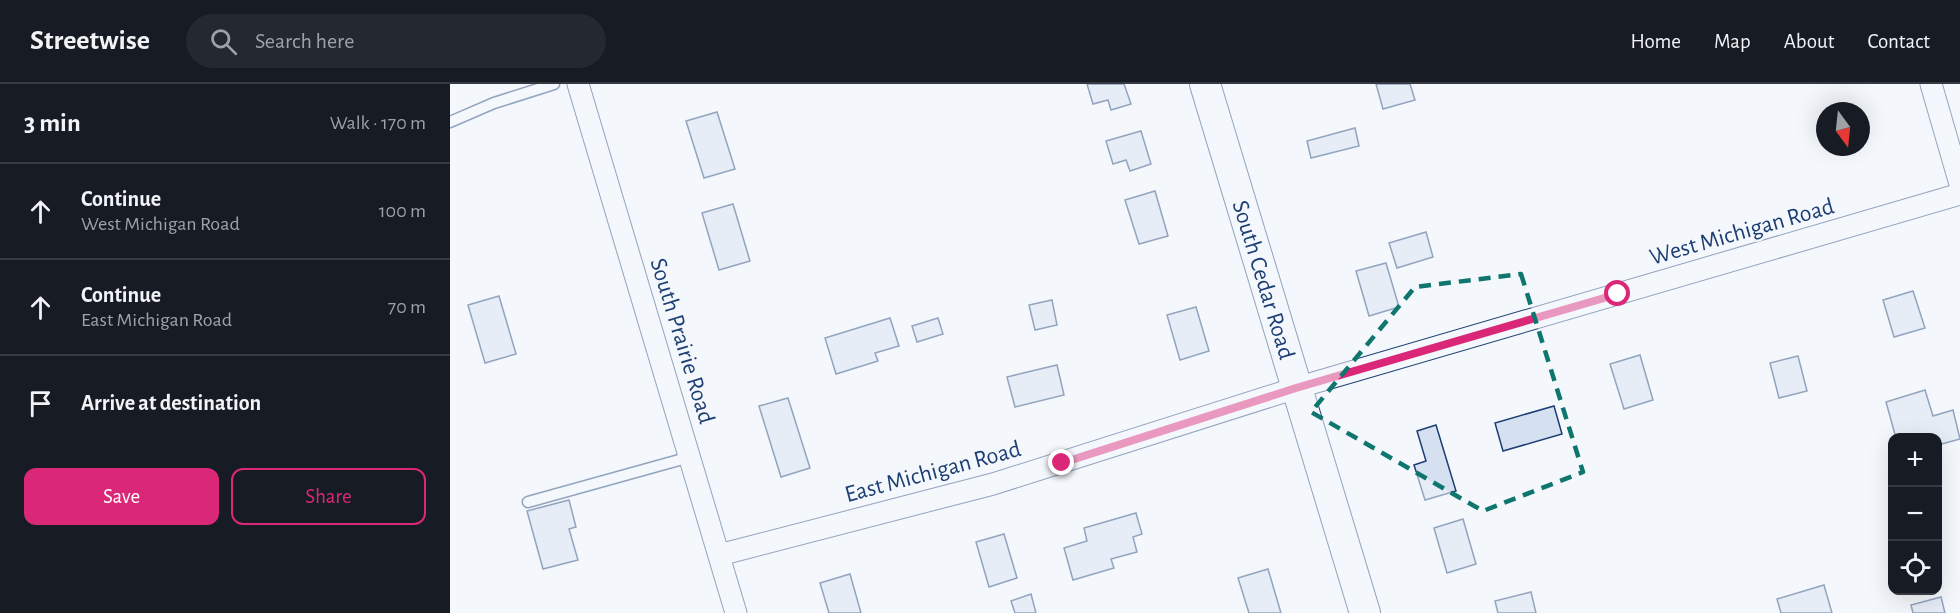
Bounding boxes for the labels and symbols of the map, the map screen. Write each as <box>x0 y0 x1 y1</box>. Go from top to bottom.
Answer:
north arrow <box>1816 102 1870 156</box>
street label: West Michigan Road <box>1647 194 1837 270</box>
street label: South Cedar Road <box>1227 198 1299 362</box>
street label: South Prairie Road <box>645 255 719 427</box>
route start <box>1604 280 1630 306</box>
street label: East Michigan Road <box>842 437 1024 507</box>
route end <box>1048 449 1074 475</box>

